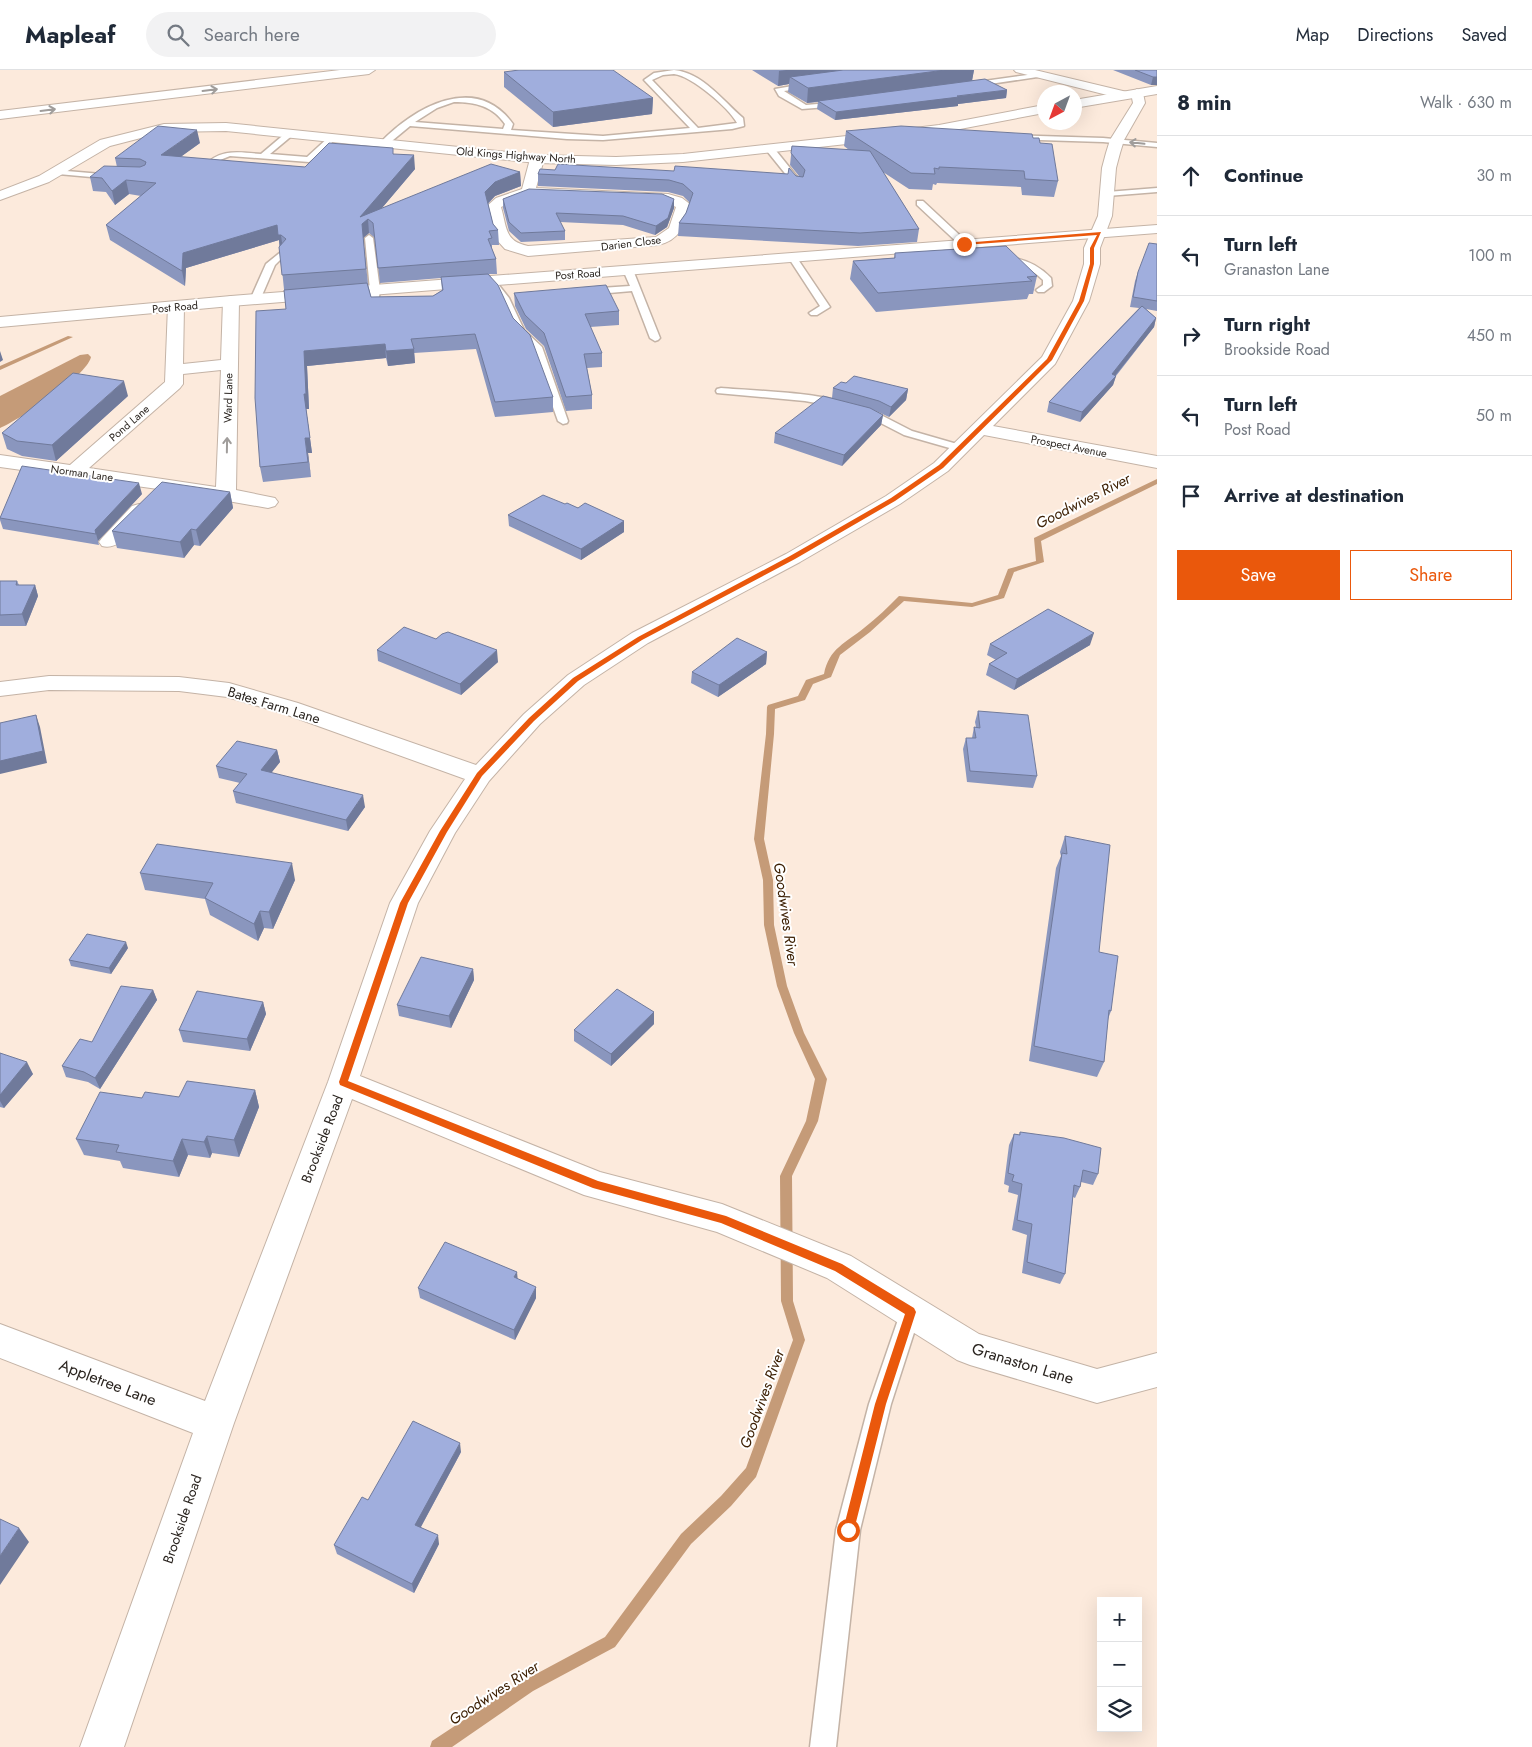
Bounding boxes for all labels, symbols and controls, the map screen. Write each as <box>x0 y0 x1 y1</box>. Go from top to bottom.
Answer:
search box <box>146 12 496 57</box>
text: Mapleaf <box>25 17 116 52</box>
icon: search <box>164 21 192 49</box>
text: Search here <box>204 21 300 48</box>
text: Map <box>1296 22 1329 48</box>
text: Directions <box>1357 22 1433 48</box>
text: Saved <box>1461 22 1507 48</box>
one-way arrow <box>201 85 217 95</box>
north arrow <box>1037 85 1082 130</box>
text: 8 min <box>1177 88 1232 118</box>
text: Walk · 630 m <box>1420 91 1512 114</box>
one-way arrow <box>40 104 56 114</box>
one-way arrow <box>1129 138 1145 148</box>
street label: Old Kings Highway North <box>456 143 576 167</box>
icon: ahead <box>1177 162 1205 190</box>
text: Continue <box>1224 162 1303 189</box>
text: 30 m <box>1476 164 1512 187</box>
street label: Darien Close <box>600 231 662 255</box>
text: Turn left <box>1224 231 1297 258</box>
route end <box>953 233 976 256</box>
icon: left <box>1177 242 1205 270</box>
text: 100 m <box>1468 244 1512 267</box>
text: Granaston Lane <box>1224 258 1329 281</box>
street label: Post Road <box>555 264 601 284</box>
street label: Post Road <box>151 297 199 317</box>
text: Turn right <box>1224 311 1310 338</box>
icon: right <box>1177 322 1205 350</box>
text: 450 m <box>1467 324 1512 347</box>
text: Brookside Road <box>1224 338 1330 361</box>
street label: Ward Lane <box>220 372 236 423</box>
text: Turn left <box>1224 391 1297 418</box>
street label: Pond Lane <box>105 401 153 445</box>
icon: left <box>1177 402 1205 430</box>
text: 50 m <box>1476 404 1512 427</box>
text: Post Road <box>1224 418 1291 441</box>
street label: Prospect Avenue <box>1030 431 1109 461</box>
one-way arrow <box>222 438 232 454</box>
street label: Norman Lane <box>50 461 115 485</box>
water label: Goodwives River <box>1032 467 1135 534</box>
icon: arrive <box>1177 482 1205 510</box>
text: Arrive at destination <box>1224 482 1404 509</box>
button: Save <box>1177 550 1340 600</box>
button: Share <box>1350 550 1512 600</box>
street label: Bates Farm Lane <box>225 681 323 729</box>
water label: Goodwives River <box>768 861 804 968</box>
street label: Brookside Road <box>296 1092 348 1186</box>
street label: Granaston Lane <box>969 1337 1077 1390</box>
water label: Goodwives River <box>734 1346 790 1452</box>
street label: Appletree Lane <box>56 1353 160 1412</box>
street label: Brookside Road <box>157 1472 207 1566</box>
route start <box>837 1519 860 1542</box>
map controls <box>1097 1597 1142 1732</box>
button: + <box>1097 1597 1142 1642</box>
button: − <box>1097 1642 1142 1687</box>
water label: Goodwives River <box>444 1655 544 1730</box>
button: layers <box>1097 1687 1142 1732</box>

